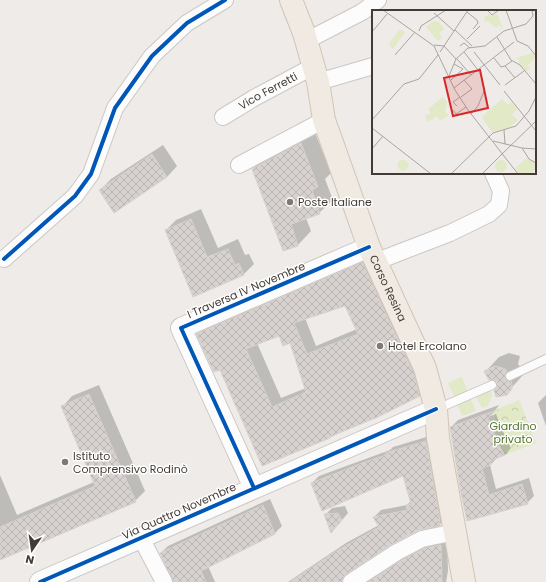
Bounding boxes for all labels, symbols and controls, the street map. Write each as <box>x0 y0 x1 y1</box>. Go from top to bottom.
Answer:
inset map <box>372 10 536 174</box>
street label: Vico Ferretti <box>235 68 300 114</box>
place label: Poste Italiane <box>298 194 372 210</box>
marker: Poste Italiane <box>285 197 295 207</box>
street label: Corso Resina <box>366 252 410 324</box>
street label: I Traversa IV Novembre <box>184 258 308 322</box>
place label: Hotel Ercolano <box>388 338 467 354</box>
marker: Hotel Ercolano <box>375 341 385 351</box>
park label: Giardino privato <box>489 418 537 447</box>
place label: Istituto Comprensivo Rodinò <box>73 448 188 477</box>
marker: Istituto Comprensivo Rodinò <box>60 457 70 467</box>
street label: Via Quattro Novembre <box>119 479 239 543</box>
north arrow <box>12 530 52 570</box>
text: N <box>24 551 36 568</box>

